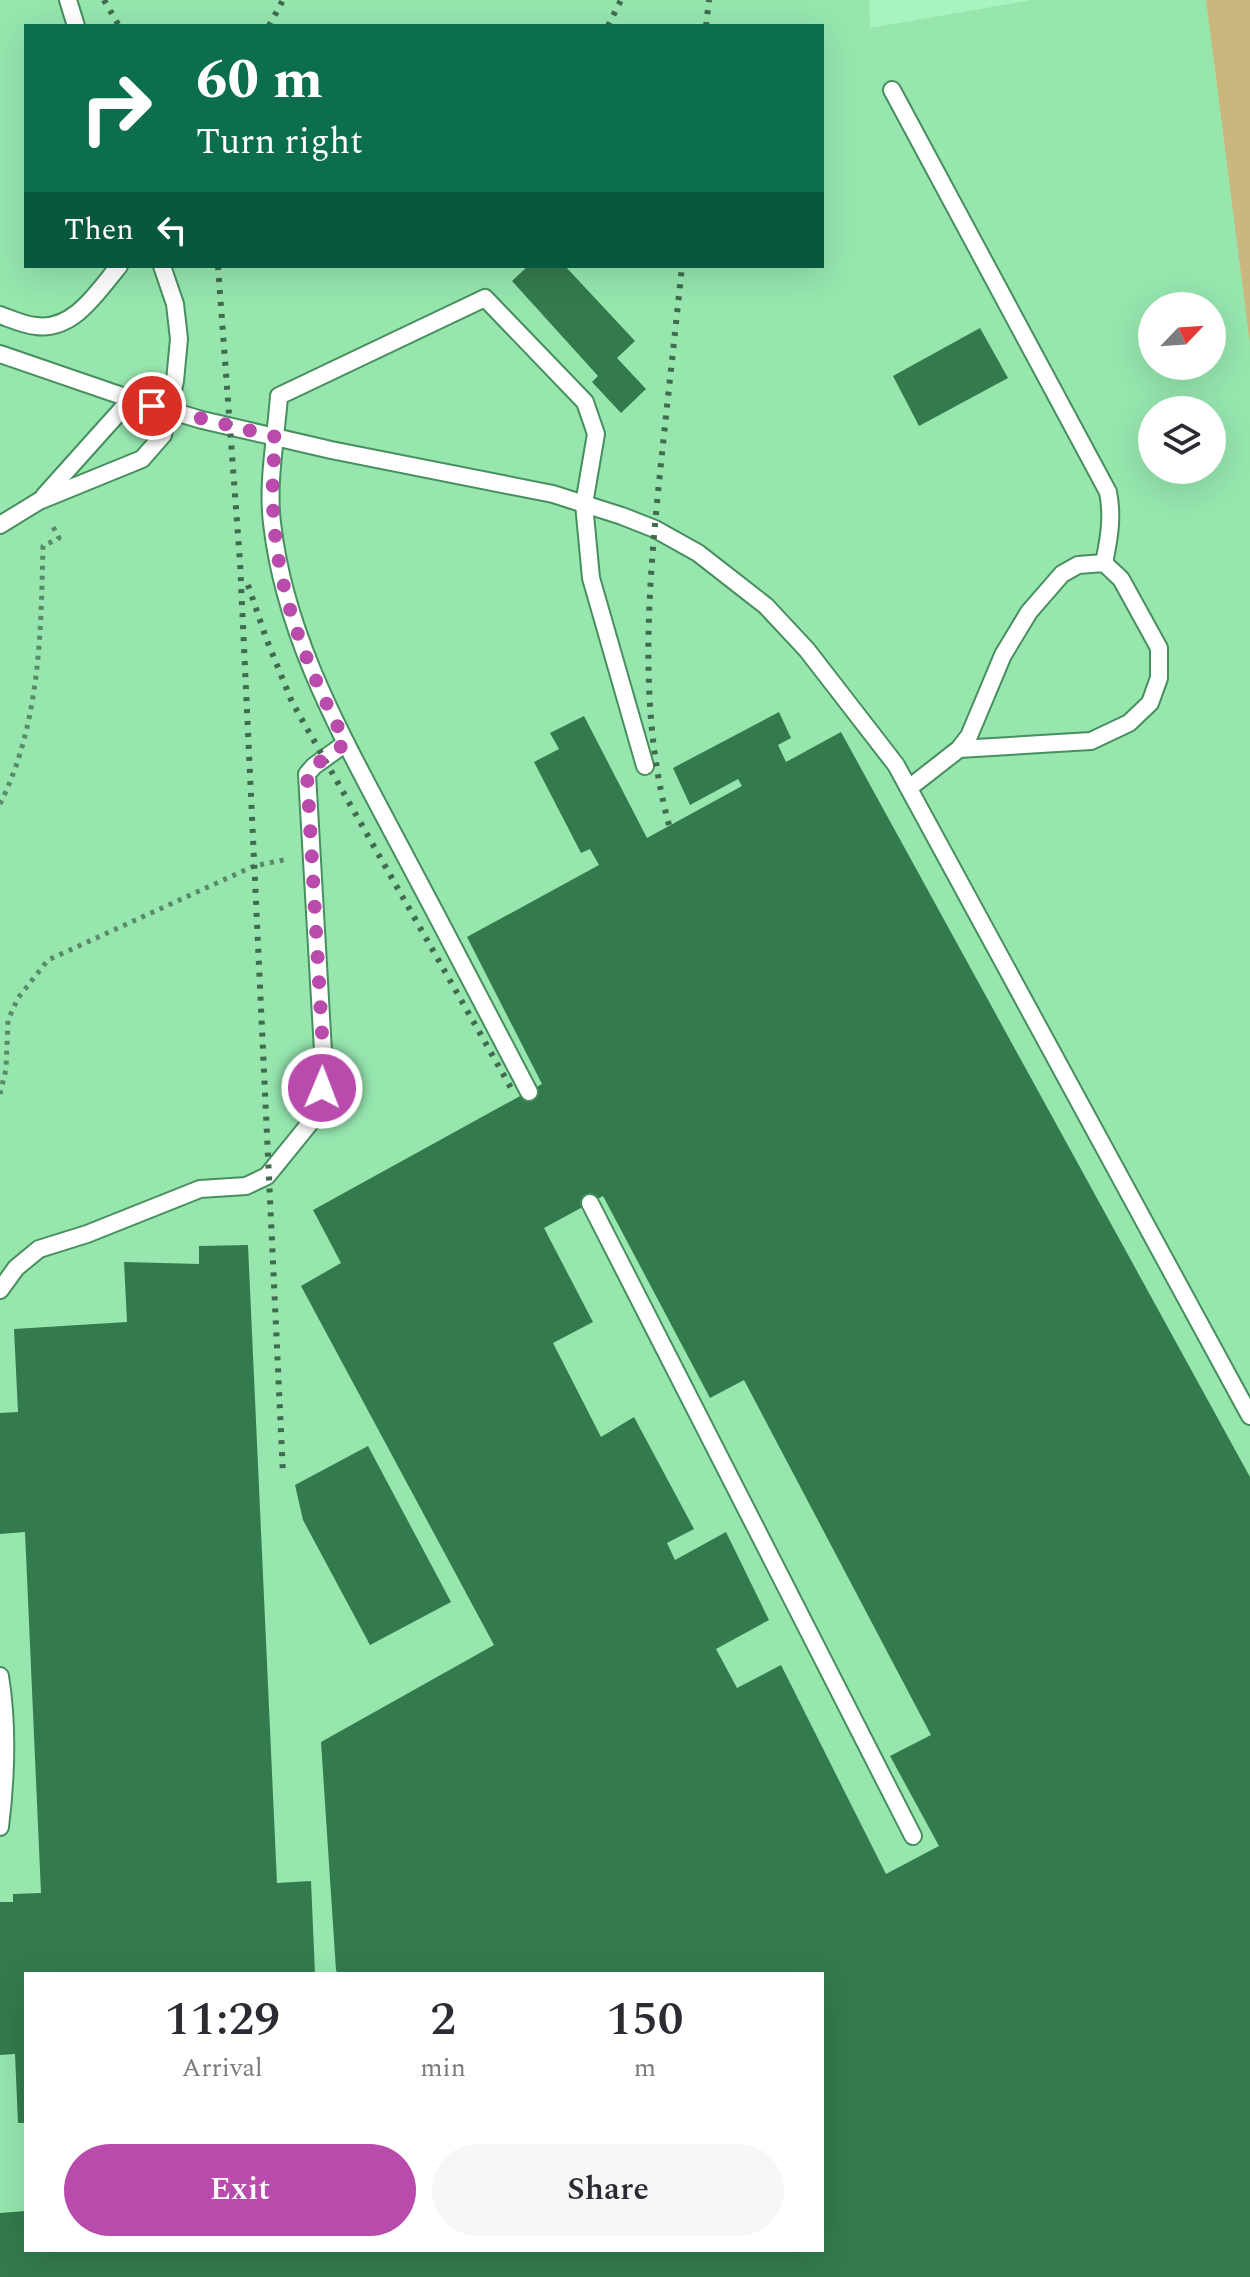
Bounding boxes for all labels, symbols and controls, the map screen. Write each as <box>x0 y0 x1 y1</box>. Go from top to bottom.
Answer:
text: 60 m <box>196 38 323 123</box>
icon: right <box>64 56 168 160</box>
text: Turn right <box>196 115 363 170</box>
text: Then <box>64 207 134 253</box>
icon: left <box>150 208 194 252</box>
north arrow <box>1138 292 1226 380</box>
map controls <box>1138 292 1226 484</box>
pin <box>118 372 186 440</box>
icon: arrive <box>130 384 174 428</box>
button: layers <box>1138 396 1226 484</box>
position arrow <box>280 1046 364 1130</box>
text: 11:29 <box>164 1983 280 2056</box>
text: 2 <box>430 1983 456 2056</box>
text: 150 <box>606 1983 684 2056</box>
text: Arrival <box>182 2048 263 2088</box>
text: min <box>420 2048 466 2088</box>
text: m <box>634 2048 656 2088</box>
button: Exit <box>64 2144 416 2236</box>
button: Share <box>432 2144 784 2236</box>

